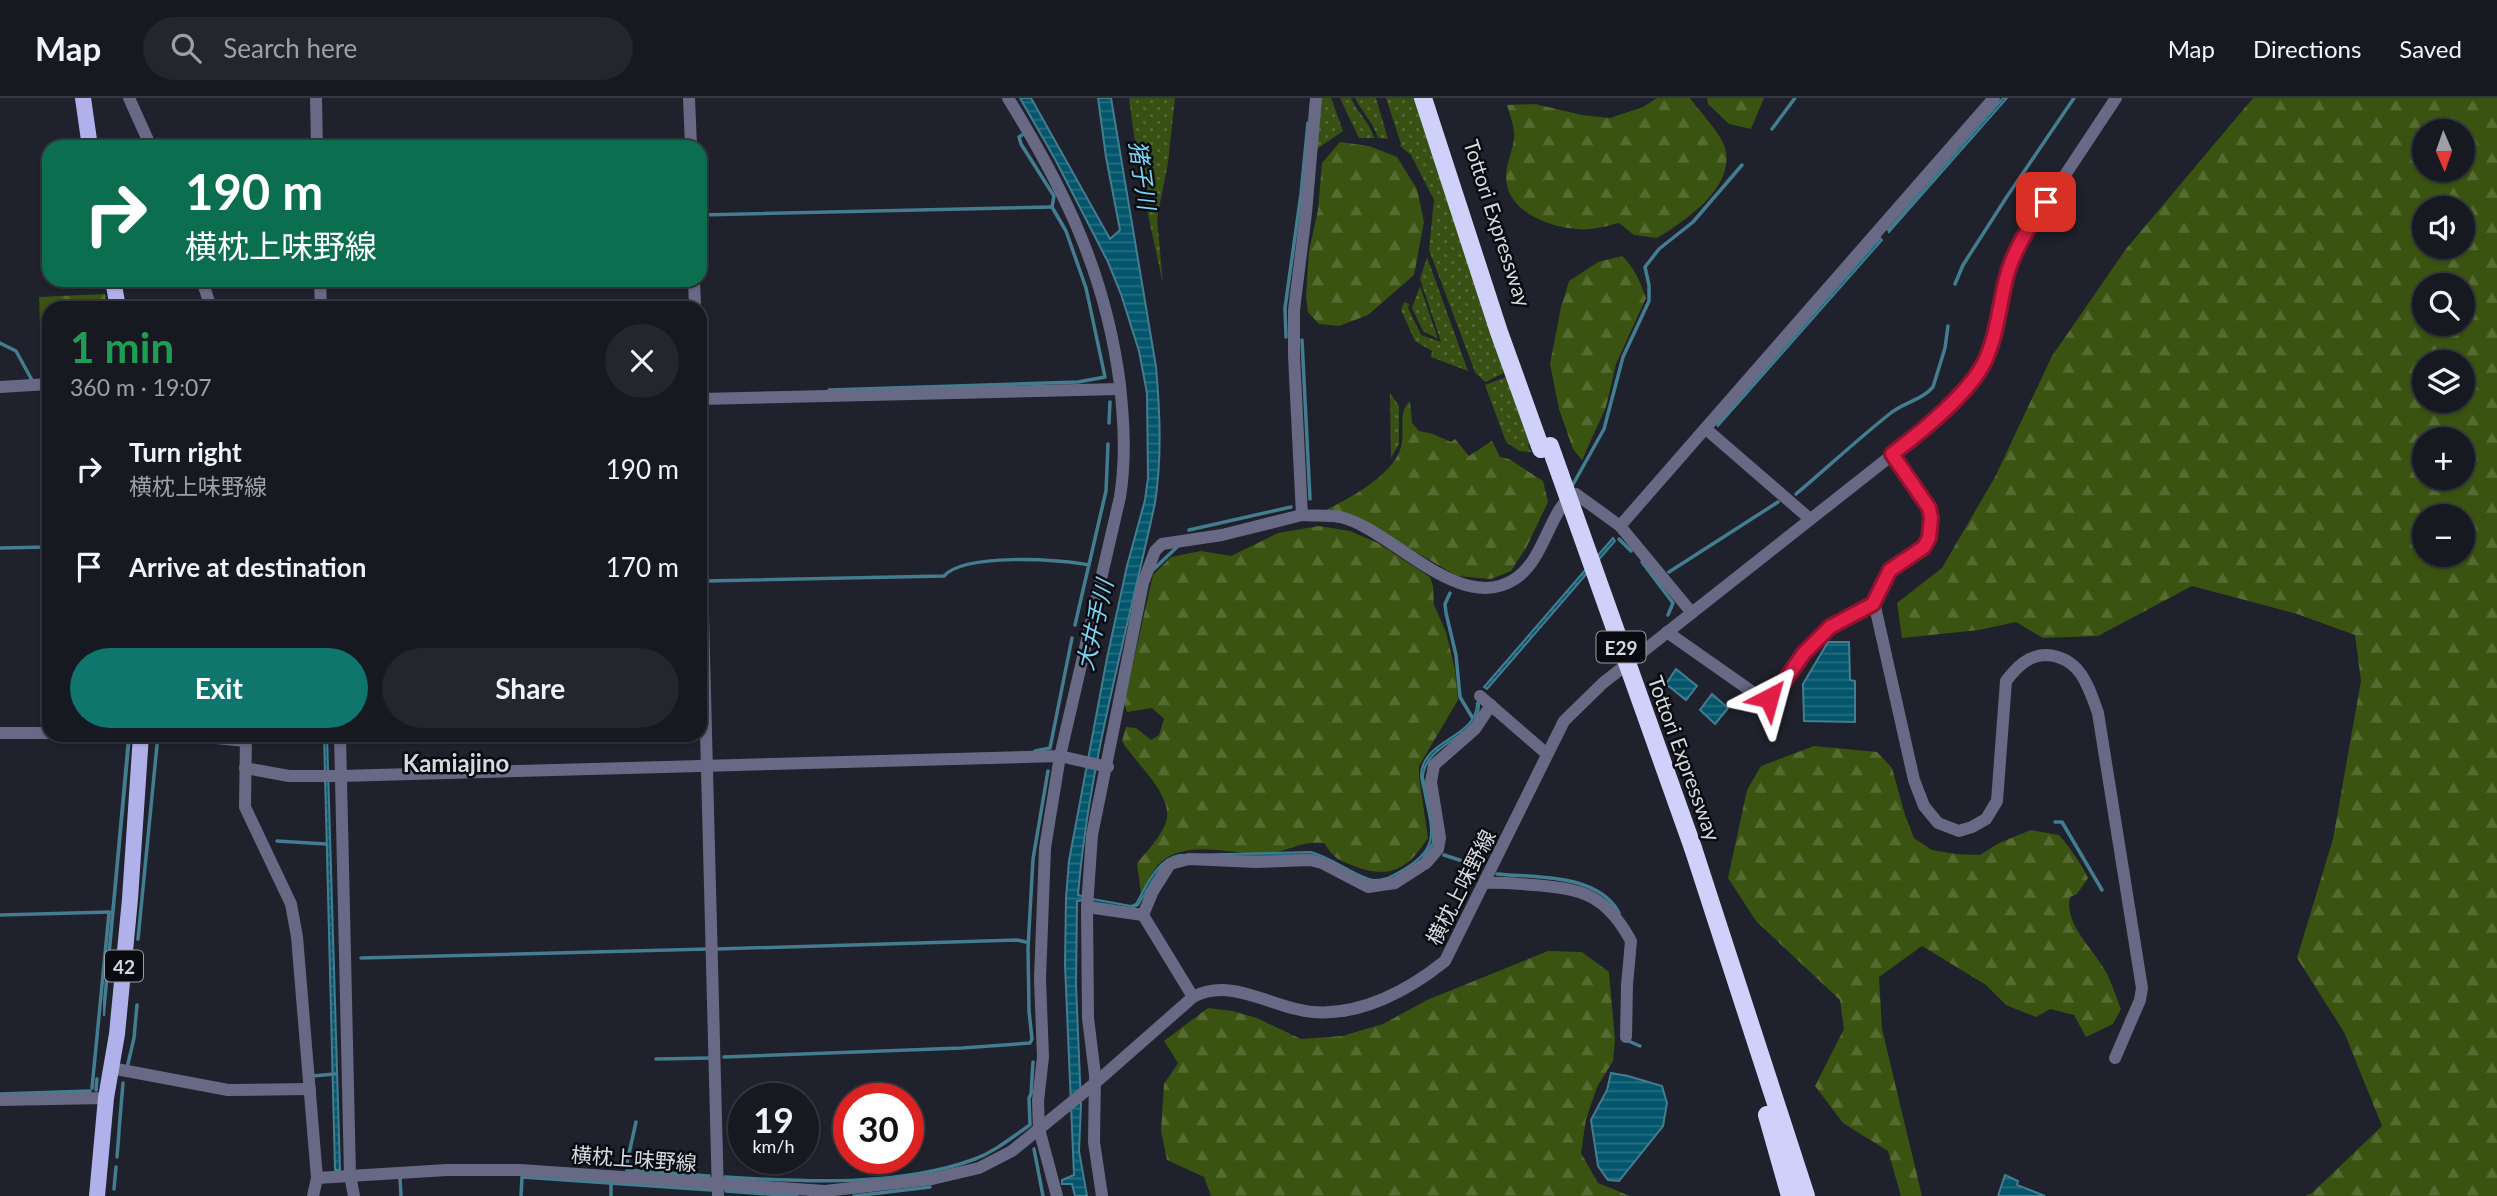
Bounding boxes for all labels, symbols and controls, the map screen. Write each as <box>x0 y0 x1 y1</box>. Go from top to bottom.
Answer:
search box <box>143 17 633 80</box>
text: Map <box>35 28 101 68</box>
icon: search <box>167 29 205 67</box>
text: Search here <box>223 32 357 64</box>
text: Map <box>2168 34 2215 63</box>
text: Directions <box>2253 34 2361 63</box>
text: Saved <box>2399 34 2462 63</box>
north arrow <box>2412 119 2474 182</box>
map controls <box>2412 119 2475 567</box>
street label: Tottori Expressway <box>1459 136 1537 310</box>
water label: 猪子川 <box>1124 139 1162 214</box>
text: 190 m <box>185 162 323 220</box>
icon: right <box>70 168 161 259</box>
pin <box>2016 172 2076 232</box>
icon: arrive <box>2027 183 2065 221</box>
button: sound <box>2412 196 2475 259</box>
text: 横枕上味野線 <box>185 226 377 265</box>
button: search <box>2412 273 2475 336</box>
text: 1 min <box>70 322 174 372</box>
button: close <box>605 324 679 398</box>
button: layers <box>2412 350 2475 413</box>
text: 360 m · 19:07 <box>70 373 212 401</box>
button: + <box>2412 427 2475 490</box>
text: Turn right <box>129 436 242 468</box>
icon: right <box>70 450 108 488</box>
text: 190 m <box>606 453 679 485</box>
text: 横枕上味野線 <box>129 472 267 500</box>
button: − <box>2412 504 2475 567</box>
icon: arrive <box>70 548 108 586</box>
text: Arrive at destination <box>129 551 366 583</box>
text: 170 m <box>606 551 679 583</box>
water label: 大井手川 <box>1070 574 1119 673</box>
road number: E29 <box>1596 632 1646 662</box>
button: Exit <box>70 648 368 728</box>
button: Share <box>382 648 679 728</box>
position arrow <box>1732 661 1806 735</box>
street label: Tottori Expressway <box>1643 672 1727 844</box>
district label: Kamiajino <box>403 748 509 777</box>
street label: 横枕上味野線 <box>1420 825 1500 949</box>
road number: 42 <box>105 950 143 982</box>
speed limit sign: 30 <box>833 1083 924 1174</box>
text: 19 <box>753 1098 794 1140</box>
text: km/h <box>752 1135 795 1157</box>
street label: 横枕上味野線 <box>570 1141 698 1175</box>

